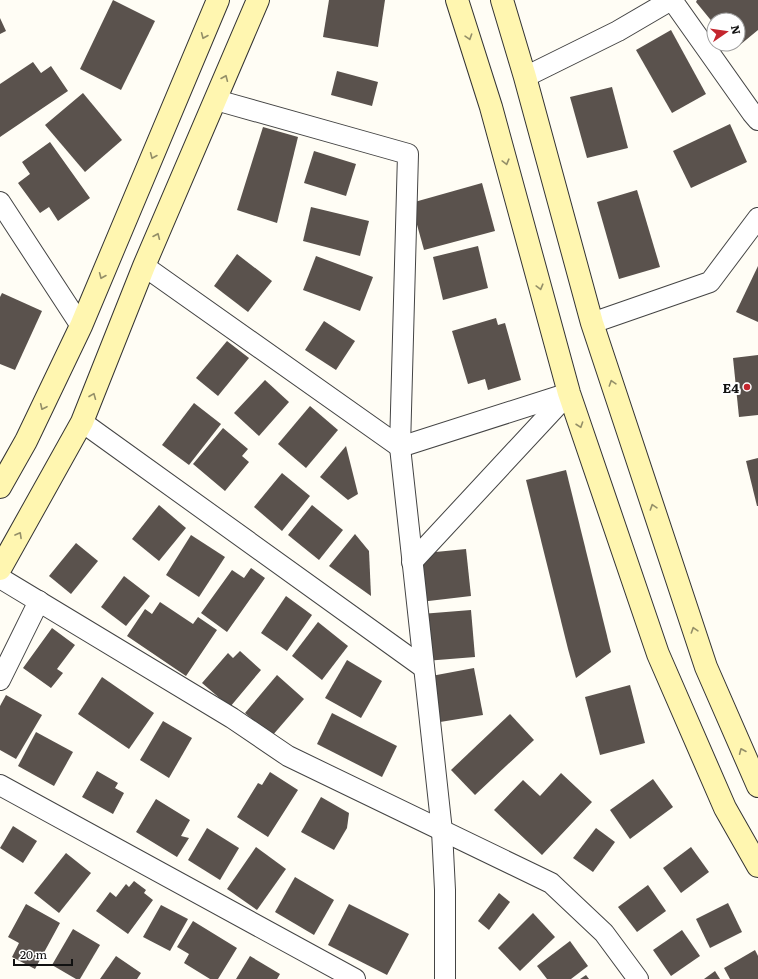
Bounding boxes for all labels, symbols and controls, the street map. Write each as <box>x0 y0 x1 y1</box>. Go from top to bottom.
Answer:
north arrow <box>706 12 746 52</box>
text: N <box>728 23 746 36</box>
one-way arrow <box>200 33 208 40</box>
one-way arrow <box>464 34 473 41</box>
one-way arrow <box>220 75 228 82</box>
one-way arrow <box>150 152 158 159</box>
one-way arrow <box>501 158 510 165</box>
one-way arrow <box>152 233 160 240</box>
one-way arrow <box>99 272 107 279</box>
one-way arrow <box>535 283 544 290</box>
place label: E4 <box>723 378 739 397</box>
one-way arrow <box>608 380 617 387</box>
marker: E4 <box>742 382 752 392</box>
one-way arrow <box>88 392 96 399</box>
one-way arrow <box>40 402 48 410</box>
one-way arrow <box>575 422 584 429</box>
one-way arrow <box>649 503 658 510</box>
one-way arrow <box>14 532 22 539</box>
one-way arrow <box>690 627 699 634</box>
one-way arrow <box>739 747 747 754</box>
scale bar <box>14 941 72 967</box>
text: 20 m <box>20 945 47 963</box>

